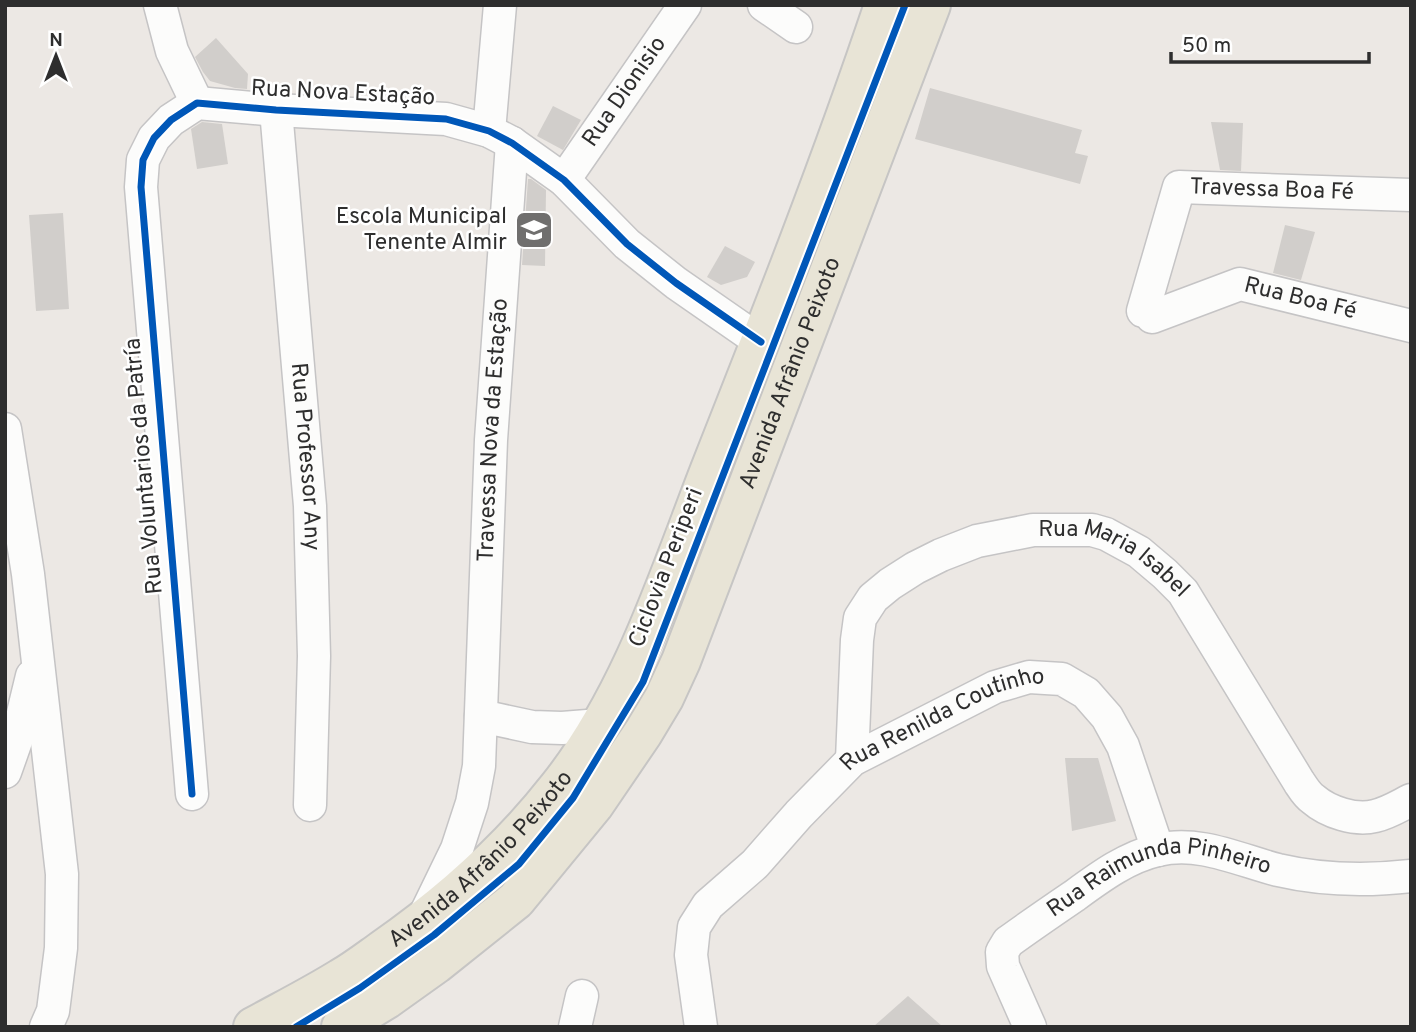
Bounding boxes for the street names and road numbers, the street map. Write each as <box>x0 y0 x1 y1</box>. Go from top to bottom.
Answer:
street label: Rua Dionisio <box>576 31 673 153</box>
street label: Rua Nova Estação <box>250 75 436 113</box>
street label: Travessa Boa Fé <box>1189 173 1354 208</box>
street label: Avenida Afrânio Peixoto <box>733 253 848 493</box>
street label: Rua Boa Fé <box>1241 271 1360 327</box>
street label: Travessa Nova da Estação <box>472 297 515 563</box>
street label: Rua Voluntarios da Patría <box>119 337 171 595</box>
street label: Rua Professor Any <box>283 362 326 551</box>
street label: Ciclovia Periperi <box>623 484 711 652</box>
street label: Rua Maria Isabel <box>1038 514 1195 604</box>
street label: Rua Renilda Coutinho <box>834 662 1045 778</box>
street label: Avenida Afrânio Peixoto <box>383 765 580 955</box>
street label: Rua Raimunda Pinheiro <box>1042 833 1275 925</box>

